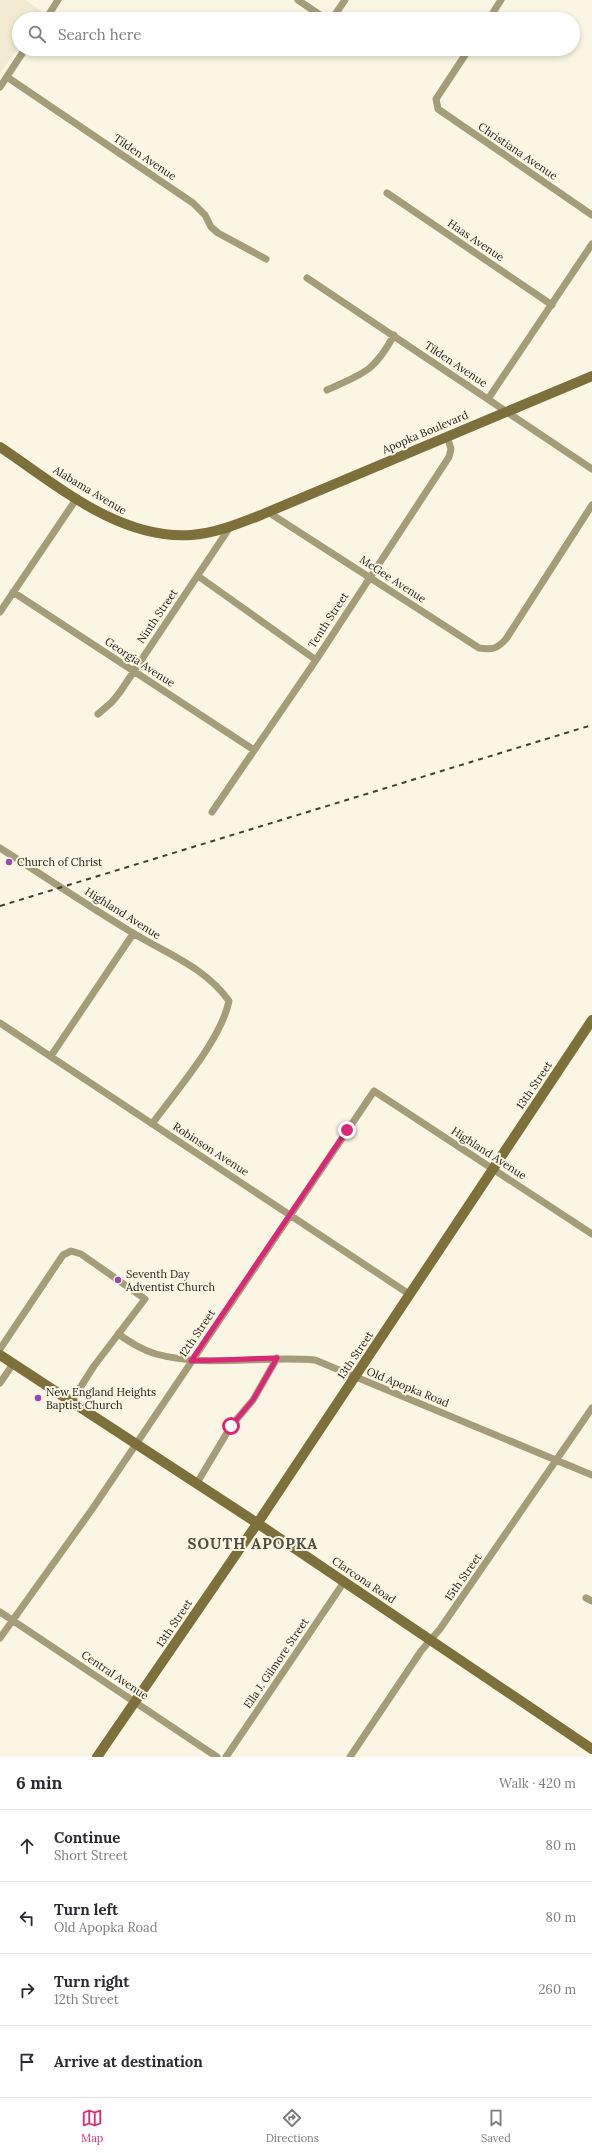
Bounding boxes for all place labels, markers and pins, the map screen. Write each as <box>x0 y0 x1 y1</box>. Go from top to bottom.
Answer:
place label: Church of Christ <box>17 855 103 869</box>
marker: Church of Christ <box>4 857 14 867</box>
place label: Seventh Day Adventist Church <box>125 1267 215 1294</box>
marker: Seventh Day Adventist Church <box>113 1275 123 1285</box>
place label: New England Heights Baptist Church <box>46 1385 156 1412</box>
marker: New England Heights Baptist Church <box>33 1393 43 1403</box>

